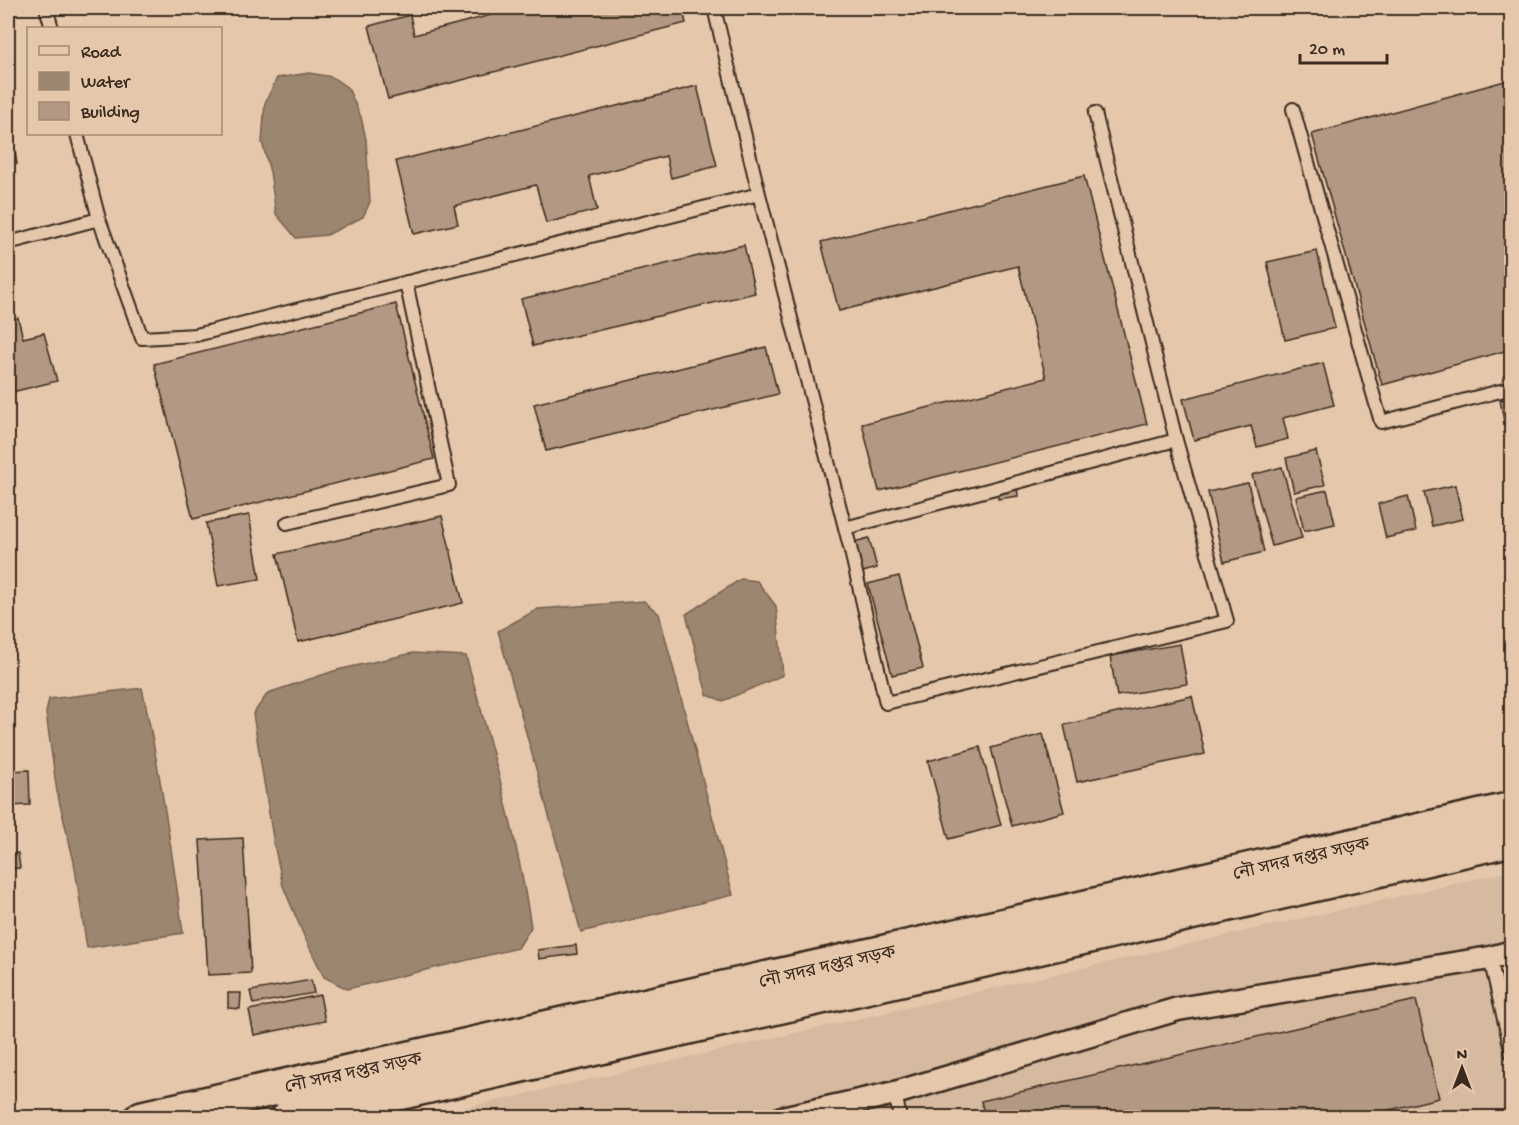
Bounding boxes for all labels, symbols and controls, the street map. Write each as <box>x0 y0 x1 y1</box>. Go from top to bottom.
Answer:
legend <box>27 27 222 135</box>
scale bar <box>1300 27 1387 65</box>
text: 20 m <box>1309 40 1345 61</box>
text: Road <box>81 43 122 64</box>
text: Water <box>81 73 131 94</box>
text: Building <box>80 103 140 124</box>
street label: নৌ সদর দপ্তর সড়ক <box>1231 832 1372 886</box>
street label: নৌ সদর দপ্তর সড়ক <box>757 940 898 994</box>
north arrow <box>1432 1038 1492 1098</box>
text: N <box>1457 1047 1468 1066</box>
street label: নৌ সদর দপ্তর সড়ক <box>283 1048 425 1099</box>

